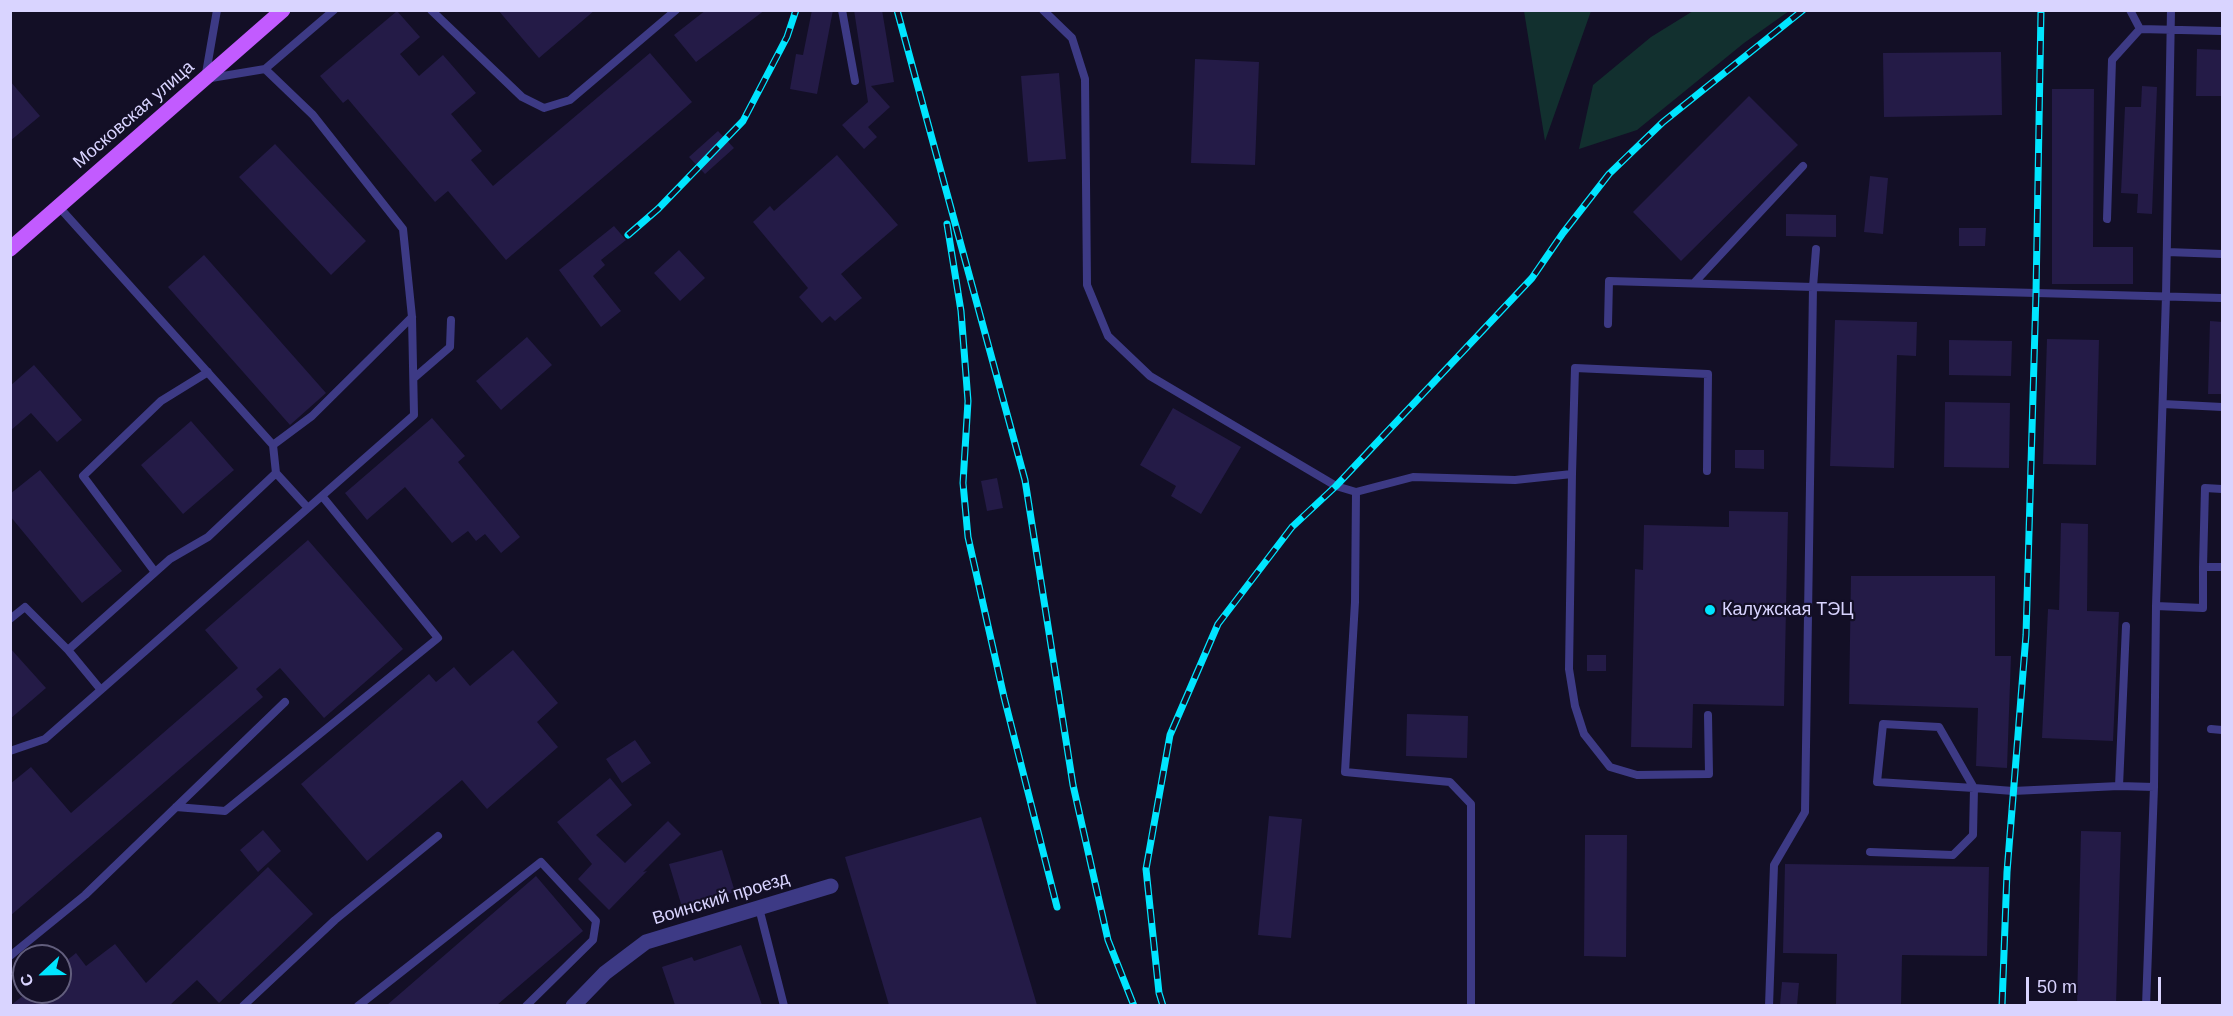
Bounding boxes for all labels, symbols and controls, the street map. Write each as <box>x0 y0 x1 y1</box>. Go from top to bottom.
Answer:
street label: Московская улица <box>69 57 199 173</box>
place label: Калужская ТЭЦ <box>1722 599 1854 621</box>
marker: Калужская ТЭЦ <box>1703 603 1717 617</box>
street label: Воинский проезд <box>650 868 792 930</box>
north arrow <box>12 944 72 1004</box>
scale bar <box>2029 965 2164 1003</box>
text: С <box>17 972 37 989</box>
text: 50 m <box>2037 977 2077 997</box>

